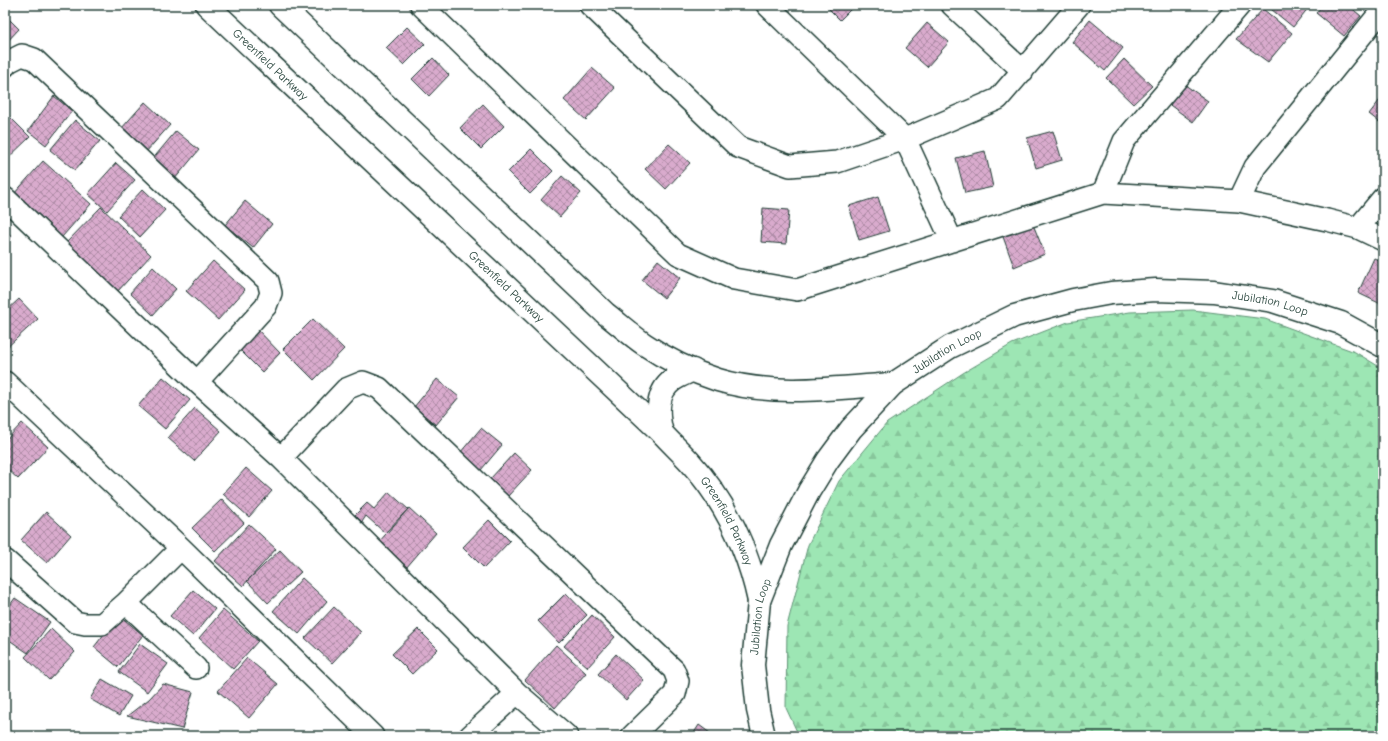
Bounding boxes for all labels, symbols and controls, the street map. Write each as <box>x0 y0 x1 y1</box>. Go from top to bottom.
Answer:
street label: Greenfield Parkway <box>230 26 311 104</box>
street label: Greenfield Parkway <box>466 248 547 326</box>
street label: Jubilation Loop <box>1231 288 1310 319</box>
street label: Jubilation Loop <box>910 326 984 377</box>
street label: Greenfield Parkway <box>698 474 756 568</box>
street label: Jubilation Loop <box>747 576 774 656</box>

